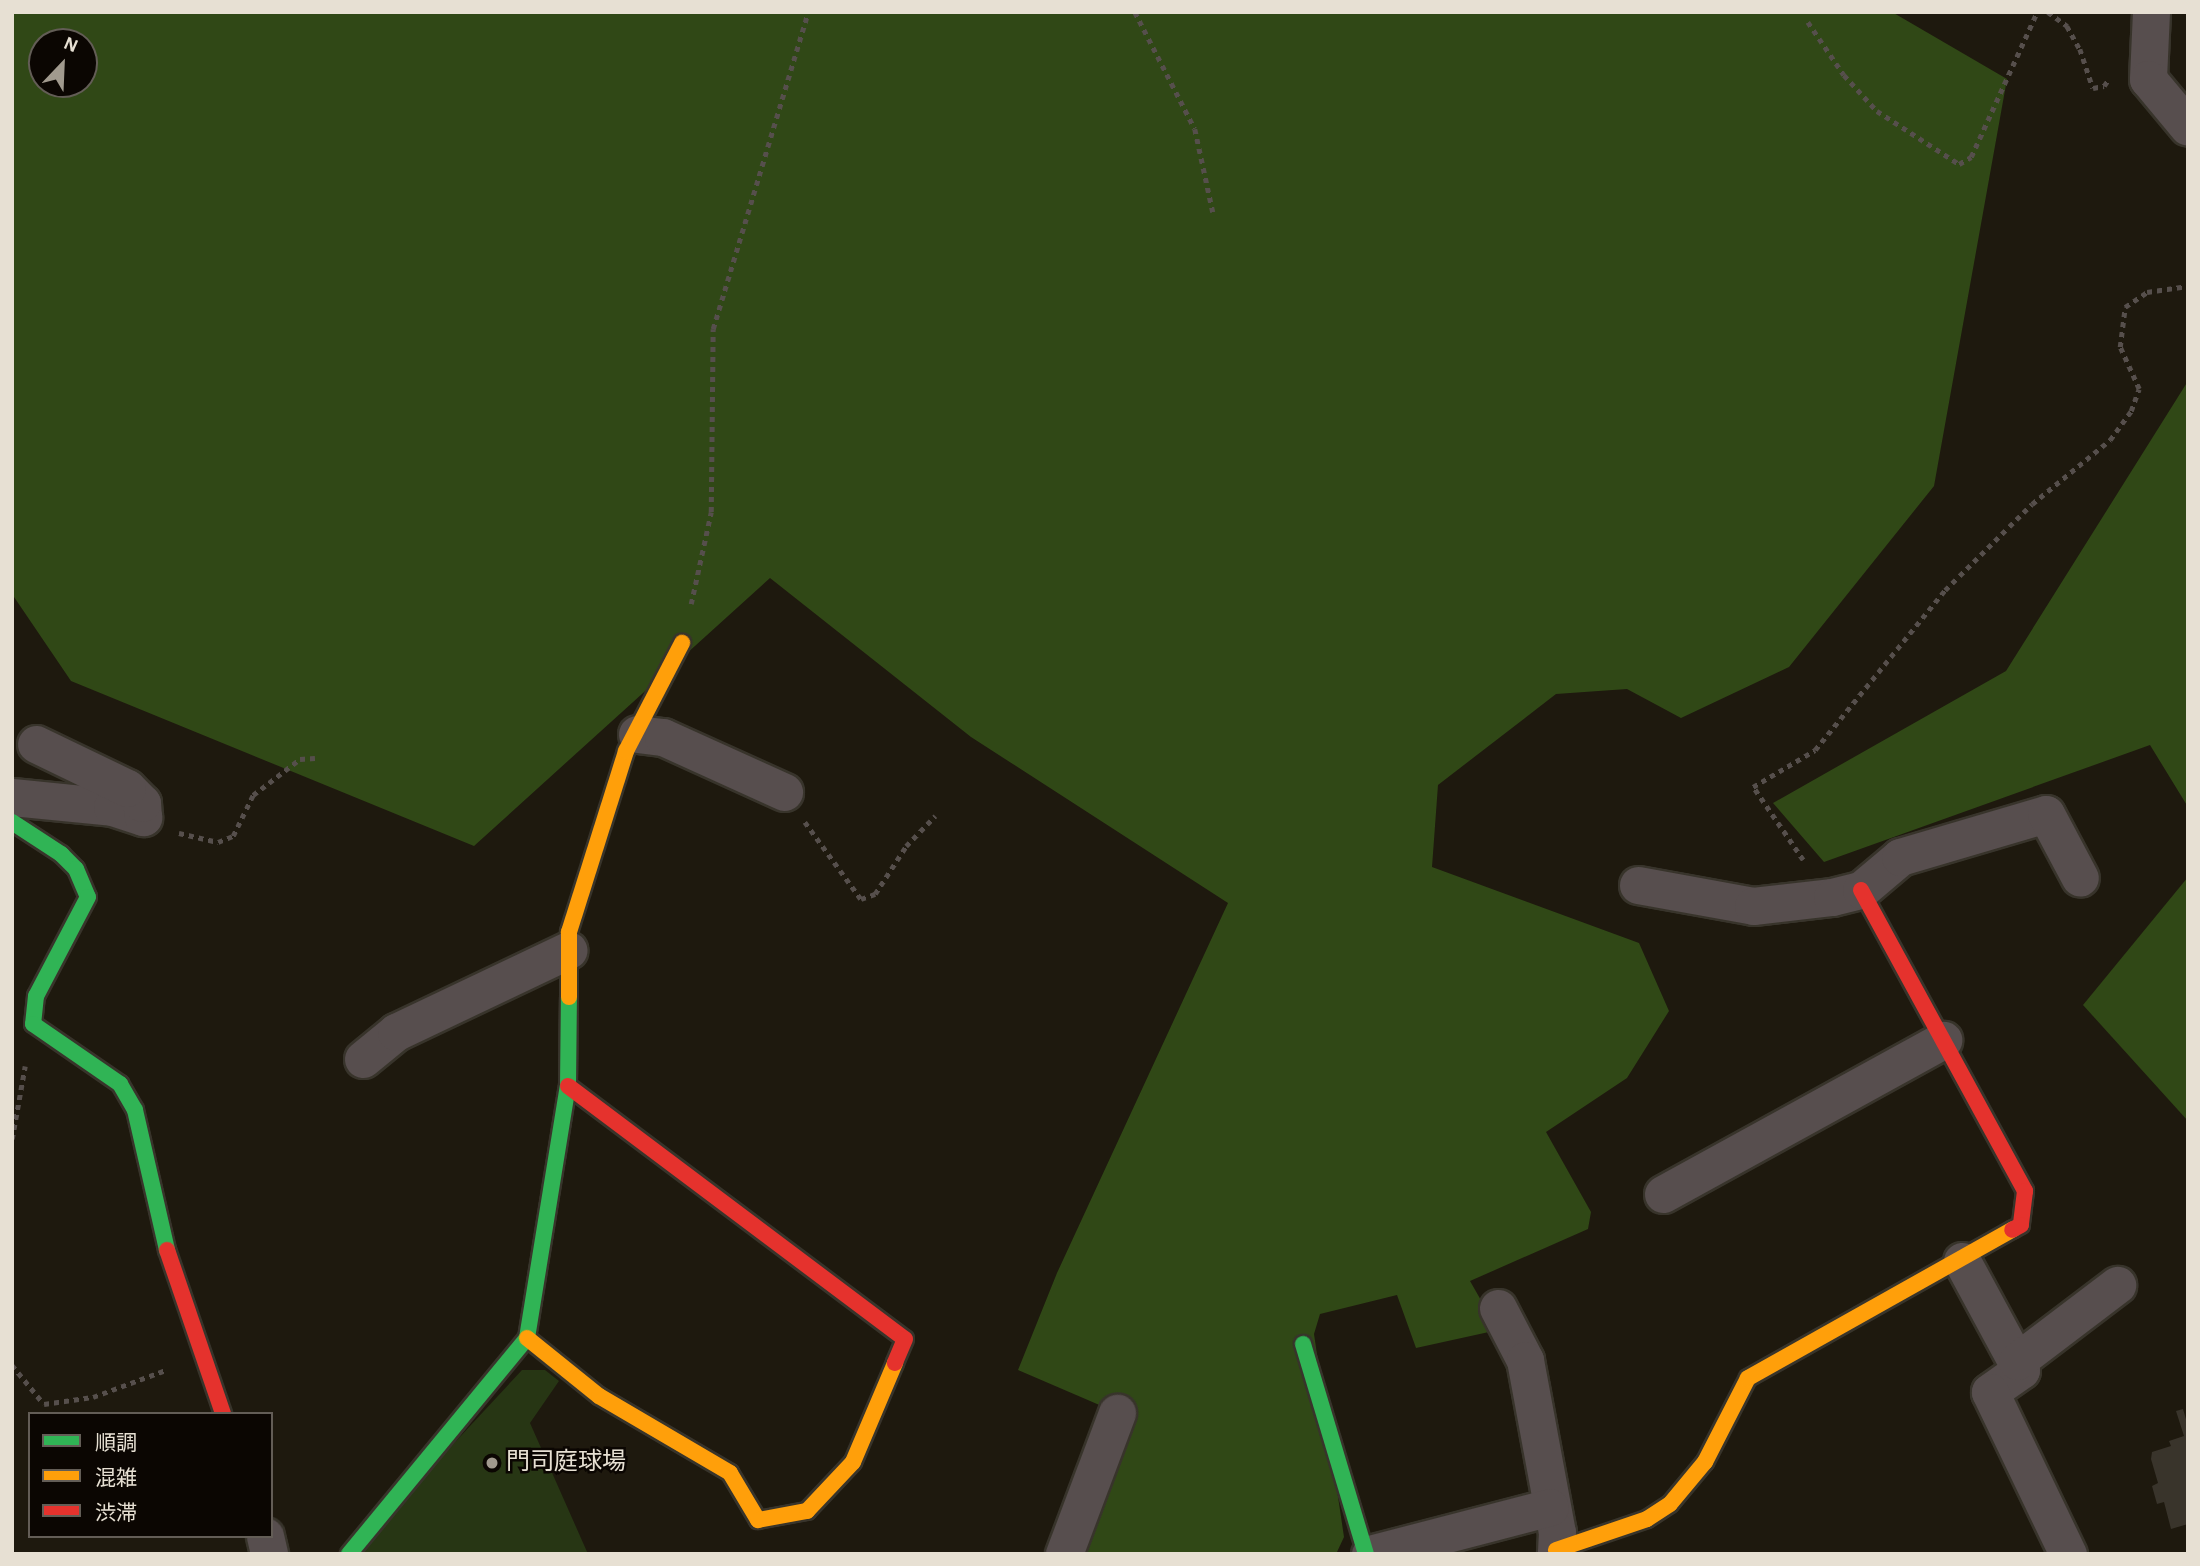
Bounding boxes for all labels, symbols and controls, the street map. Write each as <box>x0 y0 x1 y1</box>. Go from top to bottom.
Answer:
north arrow <box>28 28 98 98</box>
text: N <box>61 34 80 56</box>
legend <box>28 1412 273 1538</box>
text: 順調 <box>95 1433 137 1454</box>
place label: 門司庭球場 <box>506 1449 626 1477</box>
marker: 門司庭球場 <box>484 1455 500 1471</box>
text: 混雑 <box>95 1468 137 1489</box>
text: 渋滞 <box>95 1503 137 1524</box>

